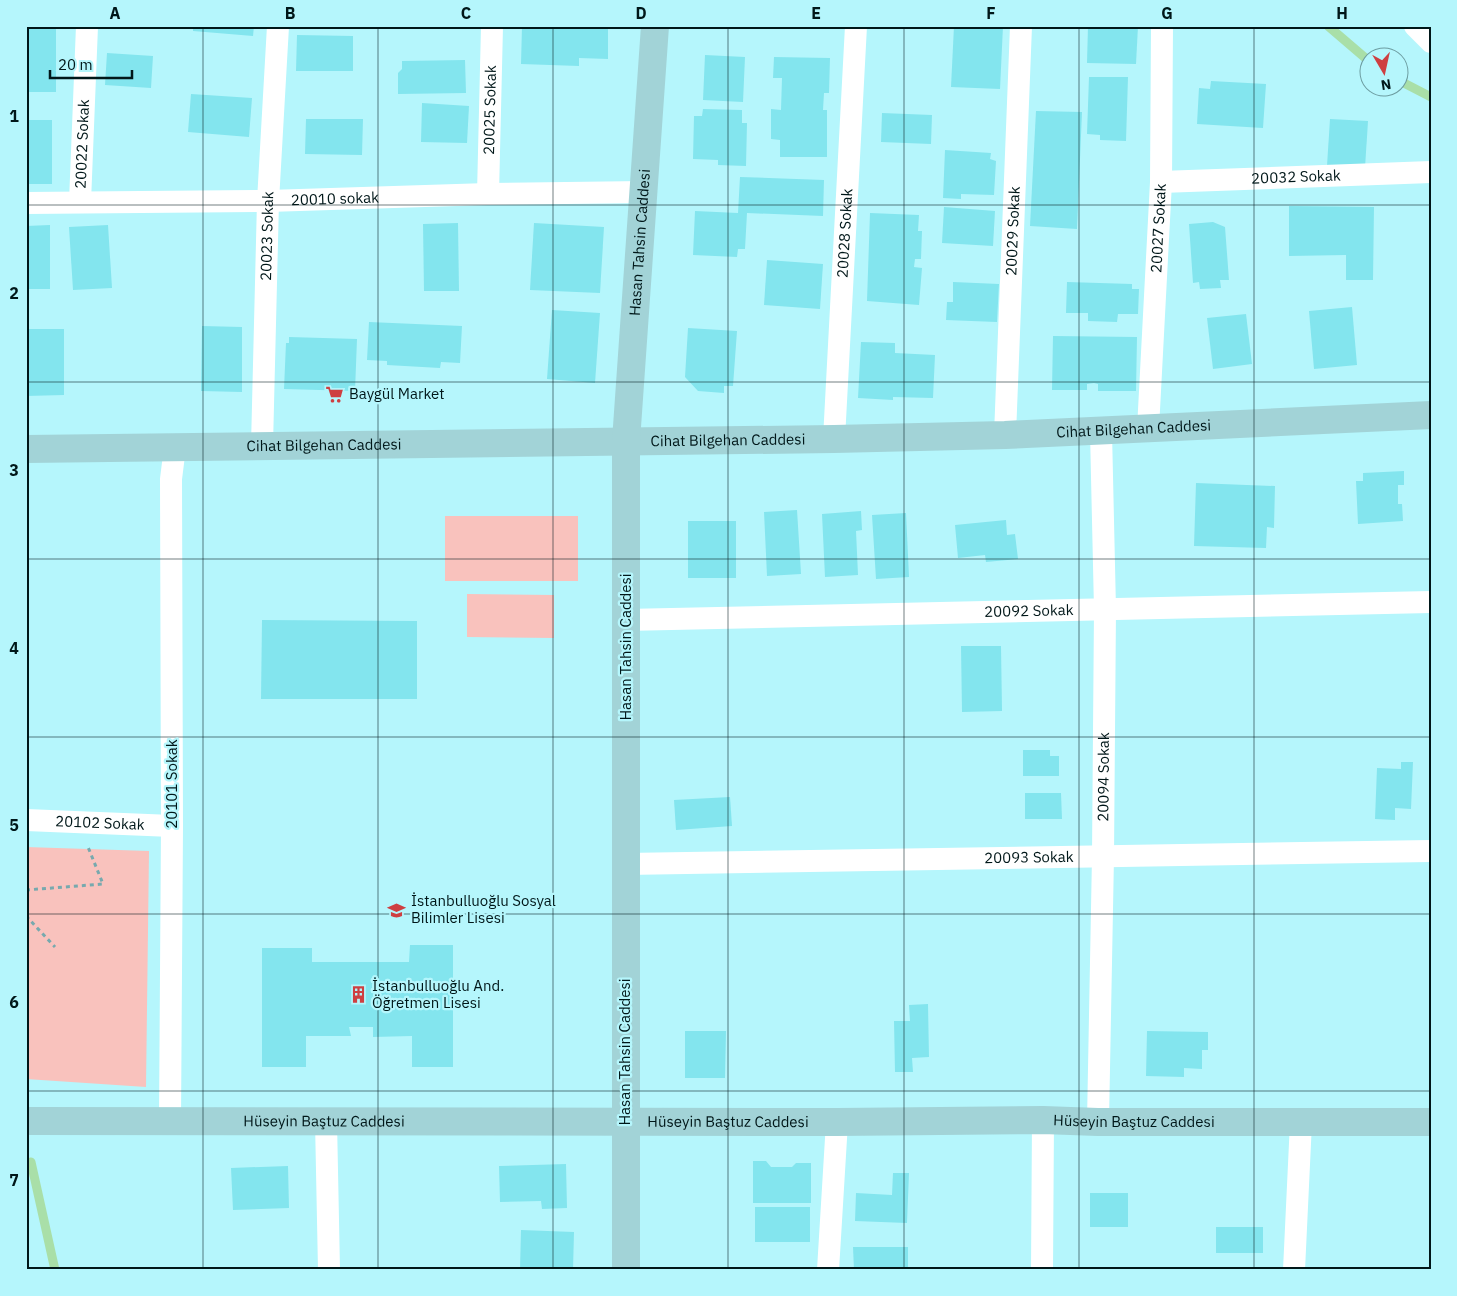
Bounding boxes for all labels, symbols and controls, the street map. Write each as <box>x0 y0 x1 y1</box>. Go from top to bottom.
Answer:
text: A <box>110 3 121 23</box>
text: B <box>285 3 296 23</box>
text: C <box>461 3 471 23</box>
text: D <box>635 3 647 23</box>
text: E <box>811 3 821 23</box>
text: F <box>986 3 996 23</box>
text: G <box>1161 3 1173 23</box>
text: H <box>1336 3 1348 23</box>
scale bar <box>50 48 132 80</box>
north arrow <box>1360 48 1410 98</box>
text: 20 m <box>58 55 93 74</box>
street label: 20025 Sokak <box>479 65 500 155</box>
text: N <box>1380 75 1392 95</box>
street label: 20022 Sokak <box>71 99 93 189</box>
text: 1 <box>9 106 19 126</box>
street label: 20032 Sokak <box>1251 165 1341 188</box>
street label: Hasan Tahsin Caddesi <box>625 168 654 317</box>
street label: 20027 Sokak <box>1146 183 1170 273</box>
street label: 20029 Sokak <box>1001 186 1024 276</box>
street label: 20010 sokak <box>291 187 379 209</box>
street label: 20028 Sokak <box>833 188 856 278</box>
street label: 20023 Sokak <box>256 191 278 281</box>
text: 2 <box>9 283 19 303</box>
supermarket icon: Baygül Market <box>325 384 345 404</box>
place label: Baygül Market <box>349 384 445 403</box>
street label: Cihat Bilgehan Caddesi <box>1056 415 1212 442</box>
street label: Cihat Bilgehan Caddesi <box>650 429 806 450</box>
street label: Cihat Bilgehan Caddesi <box>246 434 402 455</box>
text: 3 <box>9 460 19 480</box>
street label: Hasan Tahsin Caddesi <box>616 573 635 721</box>
street label: 20092 Sokak <box>984 600 1074 621</box>
text: 4 <box>9 638 19 658</box>
street label: 20094 Sokak <box>1093 732 1113 822</box>
street label: 20101 Sokak <box>162 739 181 829</box>
street label: 20102 Sokak <box>55 811 145 834</box>
text: 5 <box>9 815 19 835</box>
street label: 20093 Sokak <box>984 847 1074 867</box>
place label: İstanbulluoğlu Sosyal Bilimler Lisesi <box>411 891 556 927</box>
school or university icon: İstanbulluoğlu Sosyal Bilimler Lisesi <box>387 900 407 920</box>
place label: İstanbulluoğlu And. Öğretmen Lisesi <box>372 976 504 1012</box>
street label: Hasan Tahsin Caddesi <box>615 978 634 1126</box>
building icon: İstanbulluoğlu And. Öğretmen Lisesi <box>348 985 368 1005</box>
text: 6 <box>9 992 19 1012</box>
street label: Hüseyin Baştuz Caddesi <box>1053 1110 1215 1131</box>
street label: Hüseyin Baştuz Caddesi <box>243 1111 405 1130</box>
street label: Hüseyin Baştuz Caddesi <box>647 1112 809 1131</box>
text: 7 <box>9 1170 19 1190</box>

